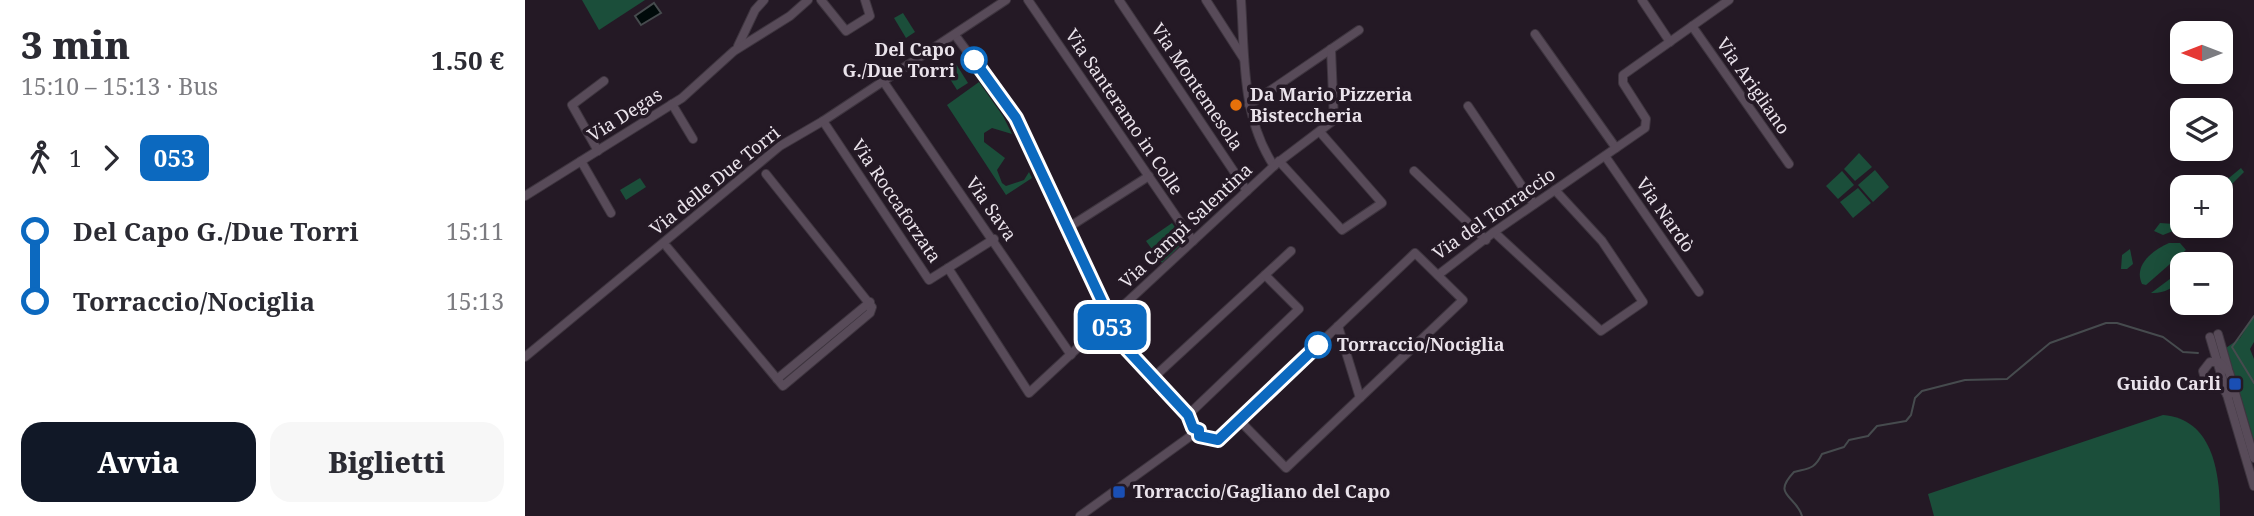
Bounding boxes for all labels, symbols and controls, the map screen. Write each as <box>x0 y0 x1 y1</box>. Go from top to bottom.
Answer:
text: 3 min <box>21 18 130 70</box>
street label: Via Montemesola <box>1146 18 1249 155</box>
north arrow <box>2170 21 2233 84</box>
map controls <box>2170 21 2233 315</box>
street label: Via Santeramo in Colle <box>1060 24 1189 199</box>
street label: Via Arigliano <box>1712 32 1796 139</box>
place label: Del Capo G./Due Torri <box>843 37 956 82</box>
text: 1.50 € <box>431 42 504 78</box>
marker: Del Capo G./Due Torri <box>961 47 987 73</box>
text: 15:10 – 15:13 · Bus <box>21 70 218 102</box>
street label: Via Degas <box>583 82 666 146</box>
place label: Da Mario Pizzeria Bisteccheria <box>1250 82 1413 127</box>
marker: Da Mario Pizzeria Bisteccheria <box>1228 97 1244 113</box>
button: layers <box>2170 98 2233 161</box>
street label: Via delle Due Torri <box>644 120 785 240</box>
street label: Via Roccaforzata <box>847 134 947 267</box>
icon: walk <box>21 139 59 177</box>
icon: forward <box>92 139 130 177</box>
text: 053 <box>154 141 195 174</box>
text: 1 <box>69 142 82 174</box>
street label: Via Campi Salentina <box>1114 157 1257 293</box>
street label: Via del Torraccio <box>1427 162 1560 265</box>
street label: Via Sava <box>961 172 1023 245</box>
street label: Via Nardò <box>1631 172 1700 257</box>
button: + <box>2170 175 2233 238</box>
text: Del Capo G./Due Torri <box>73 213 359 249</box>
text: 15:11 <box>446 215 504 247</box>
button: − <box>2170 252 2233 315</box>
text: Torraccio/Nociglia <box>73 283 315 319</box>
text: 15:13 <box>446 285 504 317</box>
line badge: 053 <box>1072 304 1152 350</box>
text: 053 <box>1092 310 1132 343</box>
marker: Torraccio/Nociglia <box>1305 332 1331 358</box>
place label: Torraccio/Nociglia <box>1337 332 1505 356</box>
place label: Guido Carli <box>2116 371 2222 395</box>
marker: Guido Carli <box>2227 376 2243 392</box>
button: Avvia <box>21 422 256 502</box>
button: Biglietti <box>270 422 504 502</box>
place label: Torraccio/Gagliano del Capo <box>1133 479 1390 503</box>
marker: Torraccio/Gagliano del Capo <box>1111 484 1127 500</box>

